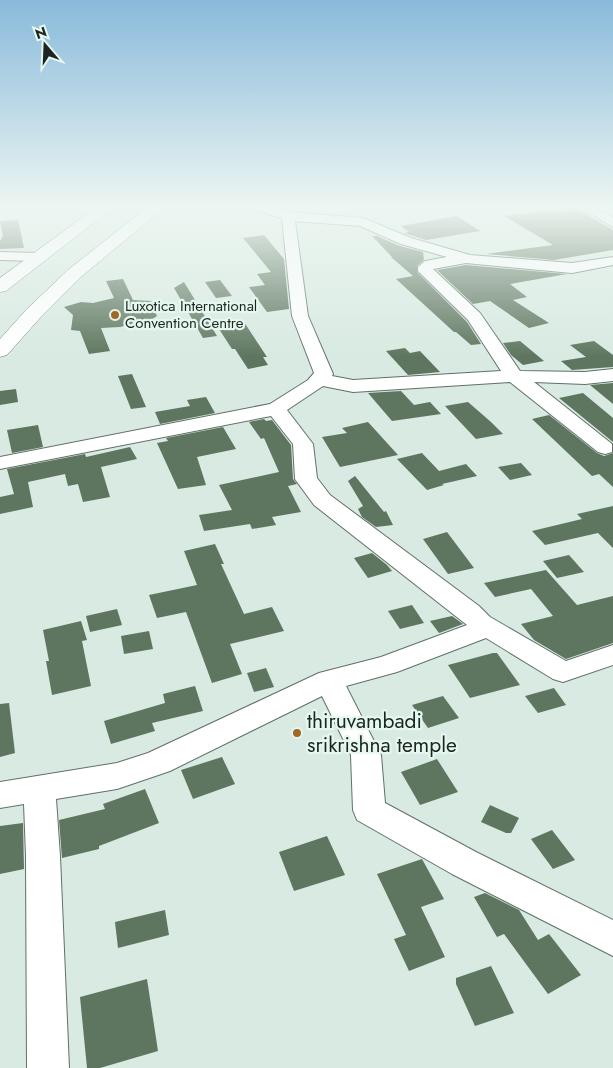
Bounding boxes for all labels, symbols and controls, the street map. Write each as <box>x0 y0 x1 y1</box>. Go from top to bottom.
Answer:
north arrow <box>20 20 70 70</box>
text: N <box>32 21 49 44</box>
place label: Luxotica International Convention Centre <box>125 295 257 334</box>
marker: Luxotica International Convention Centre <box>109 309 121 321</box>
place label: thiruvambadi srikrishna temple <box>307 706 457 760</box>
marker: thiruvambadi srikrishna temple <box>291 727 303 739</box>

